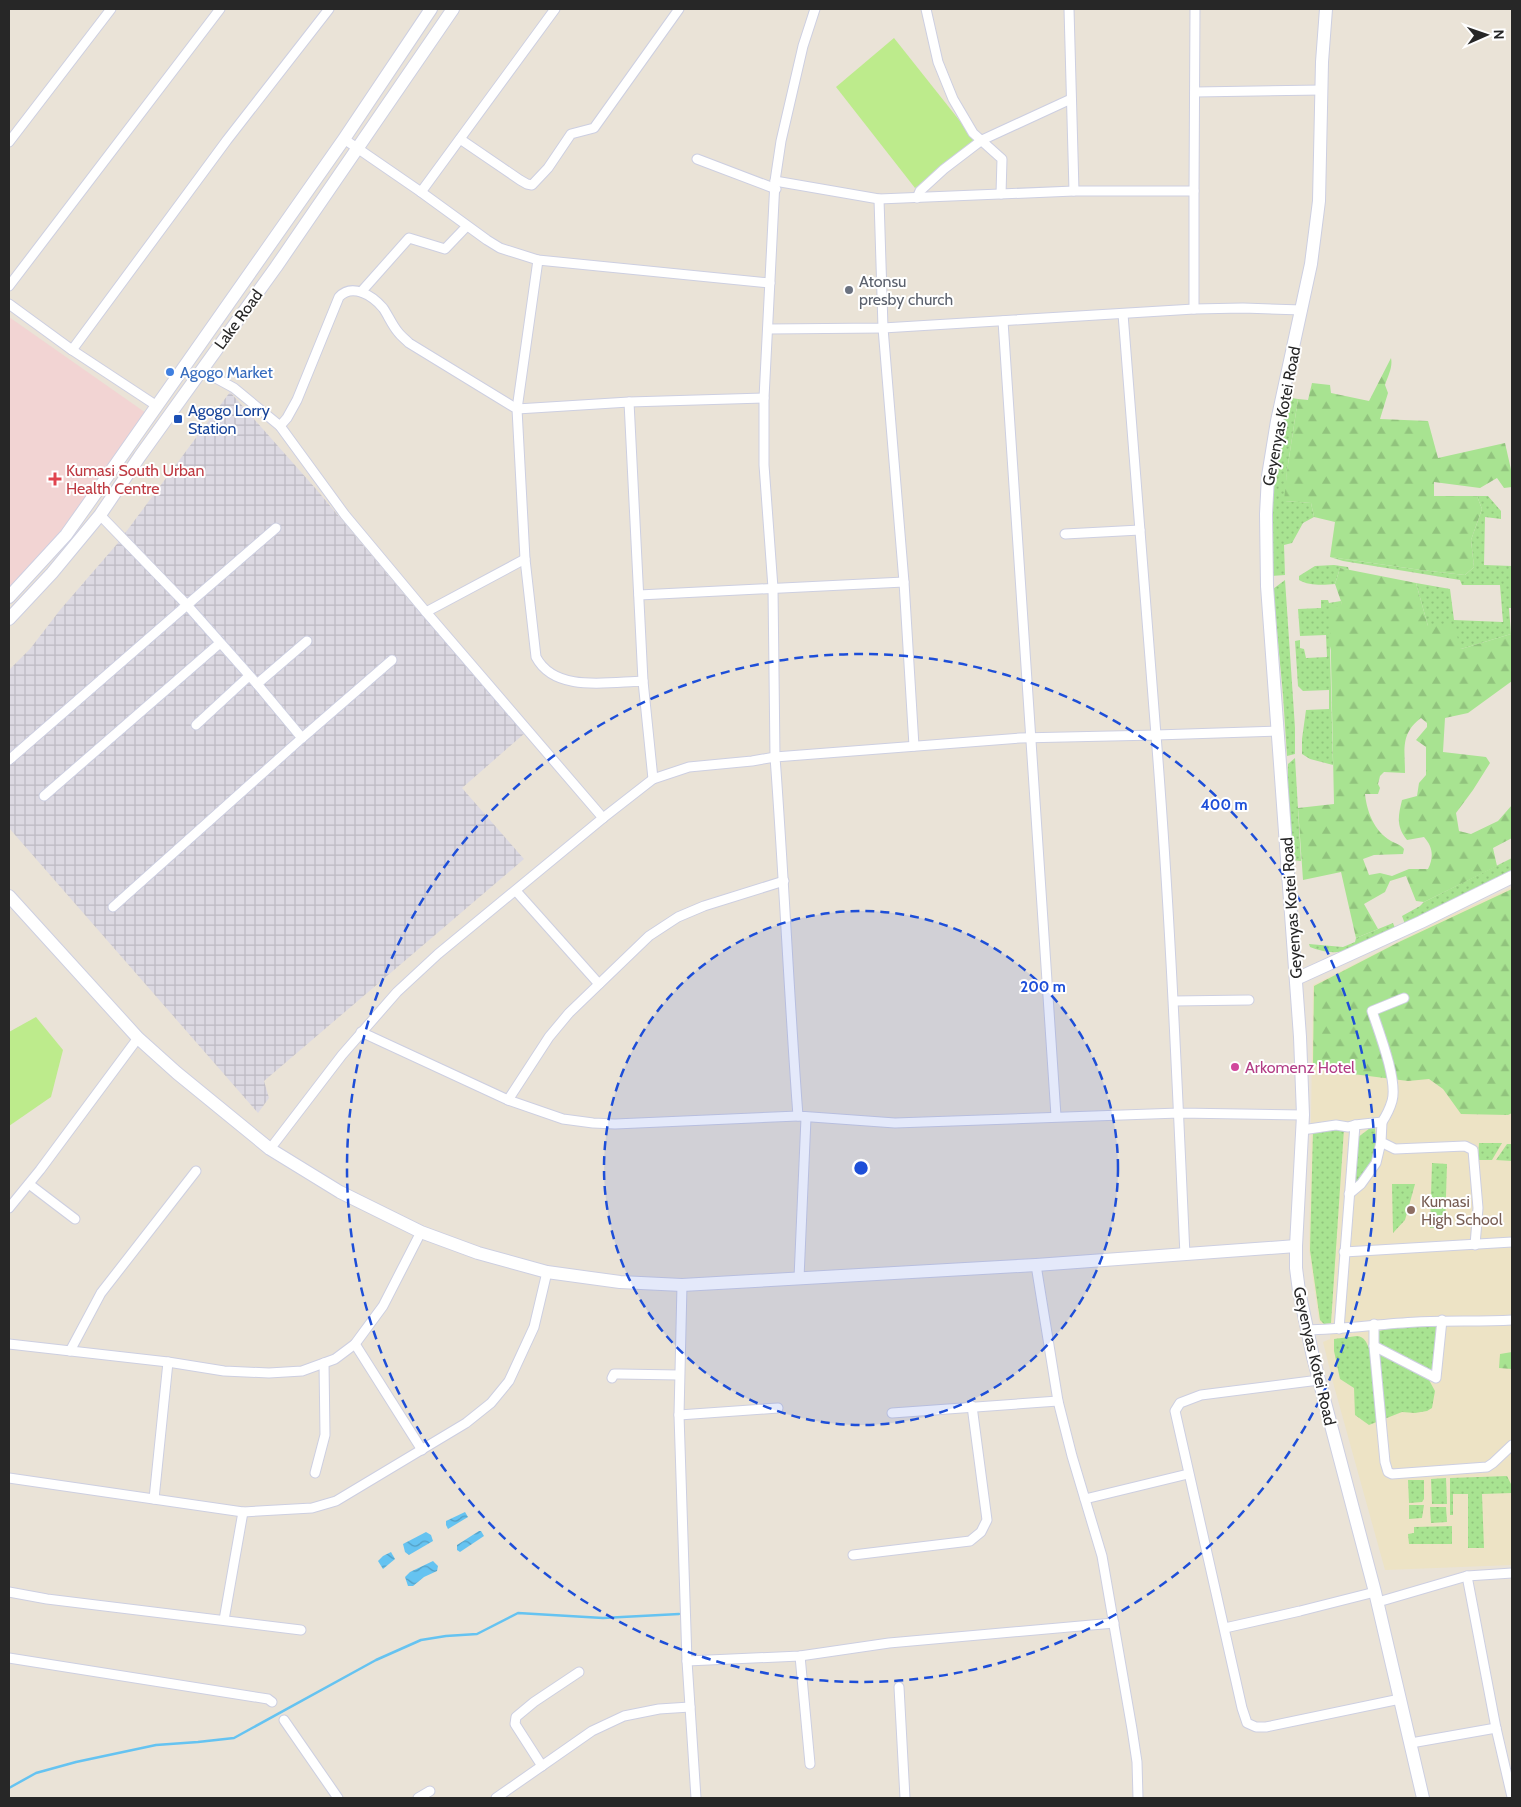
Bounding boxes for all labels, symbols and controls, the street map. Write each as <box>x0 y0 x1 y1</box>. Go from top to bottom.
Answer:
north arrow <box>1461 10 1511 60</box>
text: N <box>1490 29 1508 40</box>
place label: Atonsu presby church <box>859 272 953 309</box>
marker: Atonsu presby church <box>843 284 855 296</box>
street label: Lake Road <box>210 286 266 353</box>
street label: Geyenyas Kotei Road <box>1259 345 1304 488</box>
place label: Agogo Market <box>180 363 274 382</box>
marker: Agogo Market <box>164 366 176 378</box>
place label: Agogo Lorry Station <box>188 401 270 438</box>
marker: Agogo Lorry Station <box>172 413 184 425</box>
place label: Kumasi South Urban Health Centre <box>66 461 205 498</box>
marker: Kumasi South Urban Health Centre <box>48 472 62 486</box>
text: 400 m <box>1201 796 1247 814</box>
street label: Geyenyas Kotei Road <box>1277 837 1306 979</box>
text: 200 m <box>1020 978 1066 996</box>
place label: Arkomenz Hotel <box>1245 1058 1355 1077</box>
marker: Arkomenz Hotel <box>1229 1061 1241 1073</box>
centre of rings <box>852 1159 870 1177</box>
place label: Kumasi High School <box>1421 1192 1503 1229</box>
marker: Kumasi High School <box>1405 1204 1417 1216</box>
street label: Geyenyas Kotei Road <box>1289 1285 1340 1427</box>

